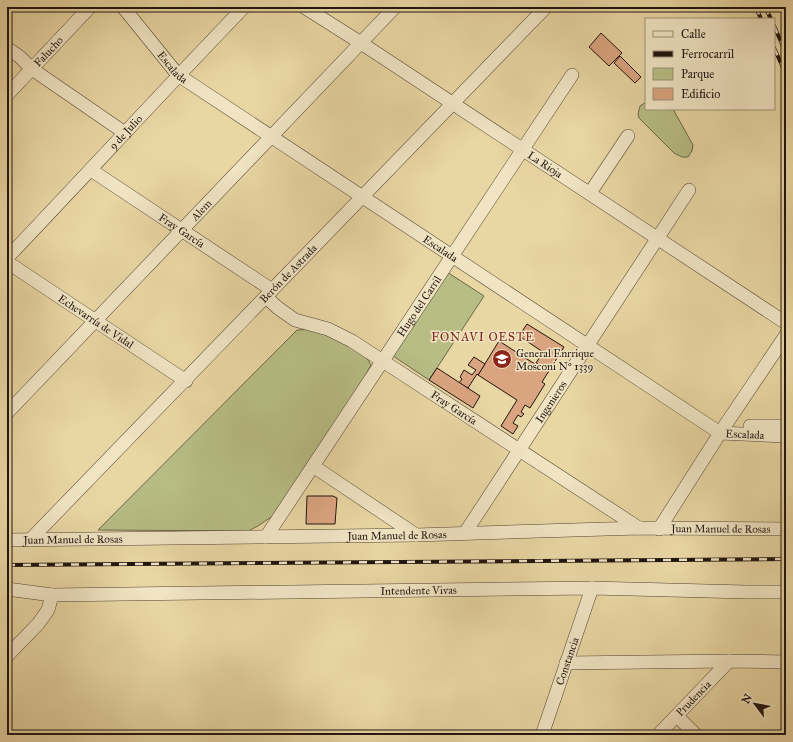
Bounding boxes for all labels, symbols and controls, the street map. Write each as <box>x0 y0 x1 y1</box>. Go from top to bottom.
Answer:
legend <box>645 18 775 110</box>
text: Calle <box>681 27 706 41</box>
street label: Falucho <box>31 33 66 69</box>
text: Ferrocarril <box>681 47 735 61</box>
street label: Escalada <box>155 48 190 86</box>
text: Parque <box>681 67 714 82</box>
text: Edificio <box>681 87 720 101</box>
street label: 9 de Julio <box>106 112 145 152</box>
street label: La Rioja <box>525 148 565 181</box>
street label: Alem <box>187 196 215 224</box>
street label: Fray García <box>156 210 207 250</box>
street label: Escalada <box>421 232 461 265</box>
street label: Berón de Astrada <box>257 241 320 306</box>
street label: Hugo del Carril <box>394 273 444 339</box>
street label: Echevarría de Vidal <box>56 292 136 351</box>
district label: FONAVI OESTE <box>431 330 535 344</box>
place label: General Enrrique Mosconi Nº 1339 <box>516 347 594 373</box>
school or university icon: General Enrrique Mosconi Nº 1339 <box>491 348 513 370</box>
street label: Ingenieros <box>532 378 569 425</box>
street label: Fray García <box>429 388 480 427</box>
street label: Escalada <box>725 427 765 442</box>
street label: Juan Manuel de Rosas <box>670 522 771 536</box>
street label: Juan Manuel de Rosas <box>346 528 447 543</box>
street label: Juan Manuel de Rosas <box>22 532 123 547</box>
street label: Intendente Vivas <box>380 583 457 597</box>
street label: Constancia <box>553 635 581 687</box>
street label: Prudencia <box>673 677 714 719</box>
north arrow <box>735 684 775 724</box>
text: N <box>739 691 755 706</box>

